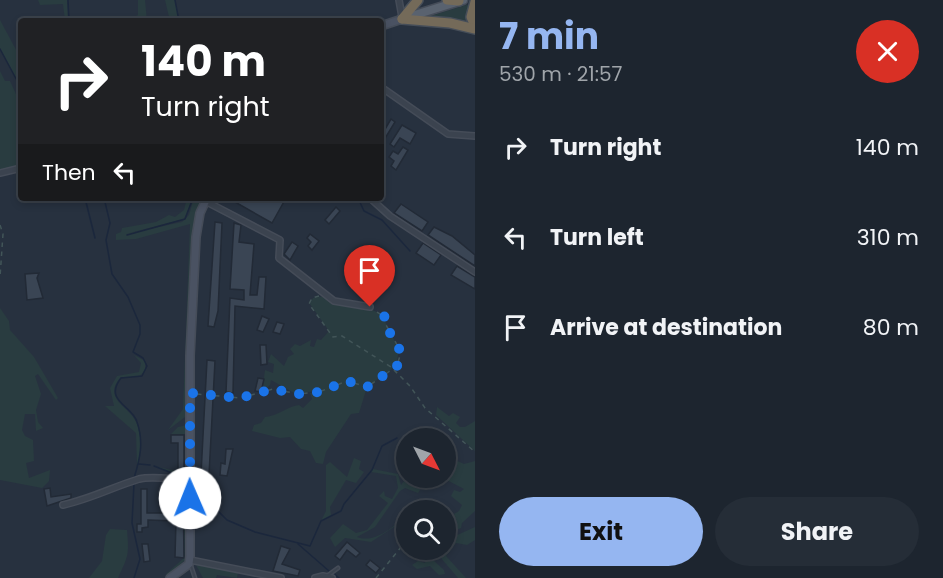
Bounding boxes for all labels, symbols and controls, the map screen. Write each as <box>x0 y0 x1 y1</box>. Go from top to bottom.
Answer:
text: 7 min <box>499 11 599 62</box>
button: close <box>856 20 919 83</box>
text: 140 m <box>141 32 266 91</box>
icon: right <box>42 42 120 120</box>
text: 530 m · 21:57 <box>499 60 622 88</box>
text: Turn right <box>141 88 270 125</box>
icon: right <box>499 131 532 164</box>
text: Turn right <box>550 132 661 163</box>
text: 140 m <box>856 132 919 163</box>
icon: left <box>108 156 141 189</box>
text: Then <box>42 157 96 188</box>
icon: left <box>499 221 532 254</box>
text: Turn left <box>550 222 644 253</box>
text: 310 m <box>857 222 919 253</box>
pin <box>344 245 395 307</box>
icon: arrive <box>353 254 386 287</box>
icon: arrive <box>499 311 532 344</box>
text: Arrive at destination <box>550 312 782 343</box>
text: 80 m <box>863 312 919 343</box>
north arrow <box>396 428 456 488</box>
map controls <box>396 428 456 560</box>
position arrow <box>158 466 222 530</box>
button: Exit <box>499 497 703 566</box>
button: Share <box>715 497 919 566</box>
button: search <box>396 500 456 560</box>

